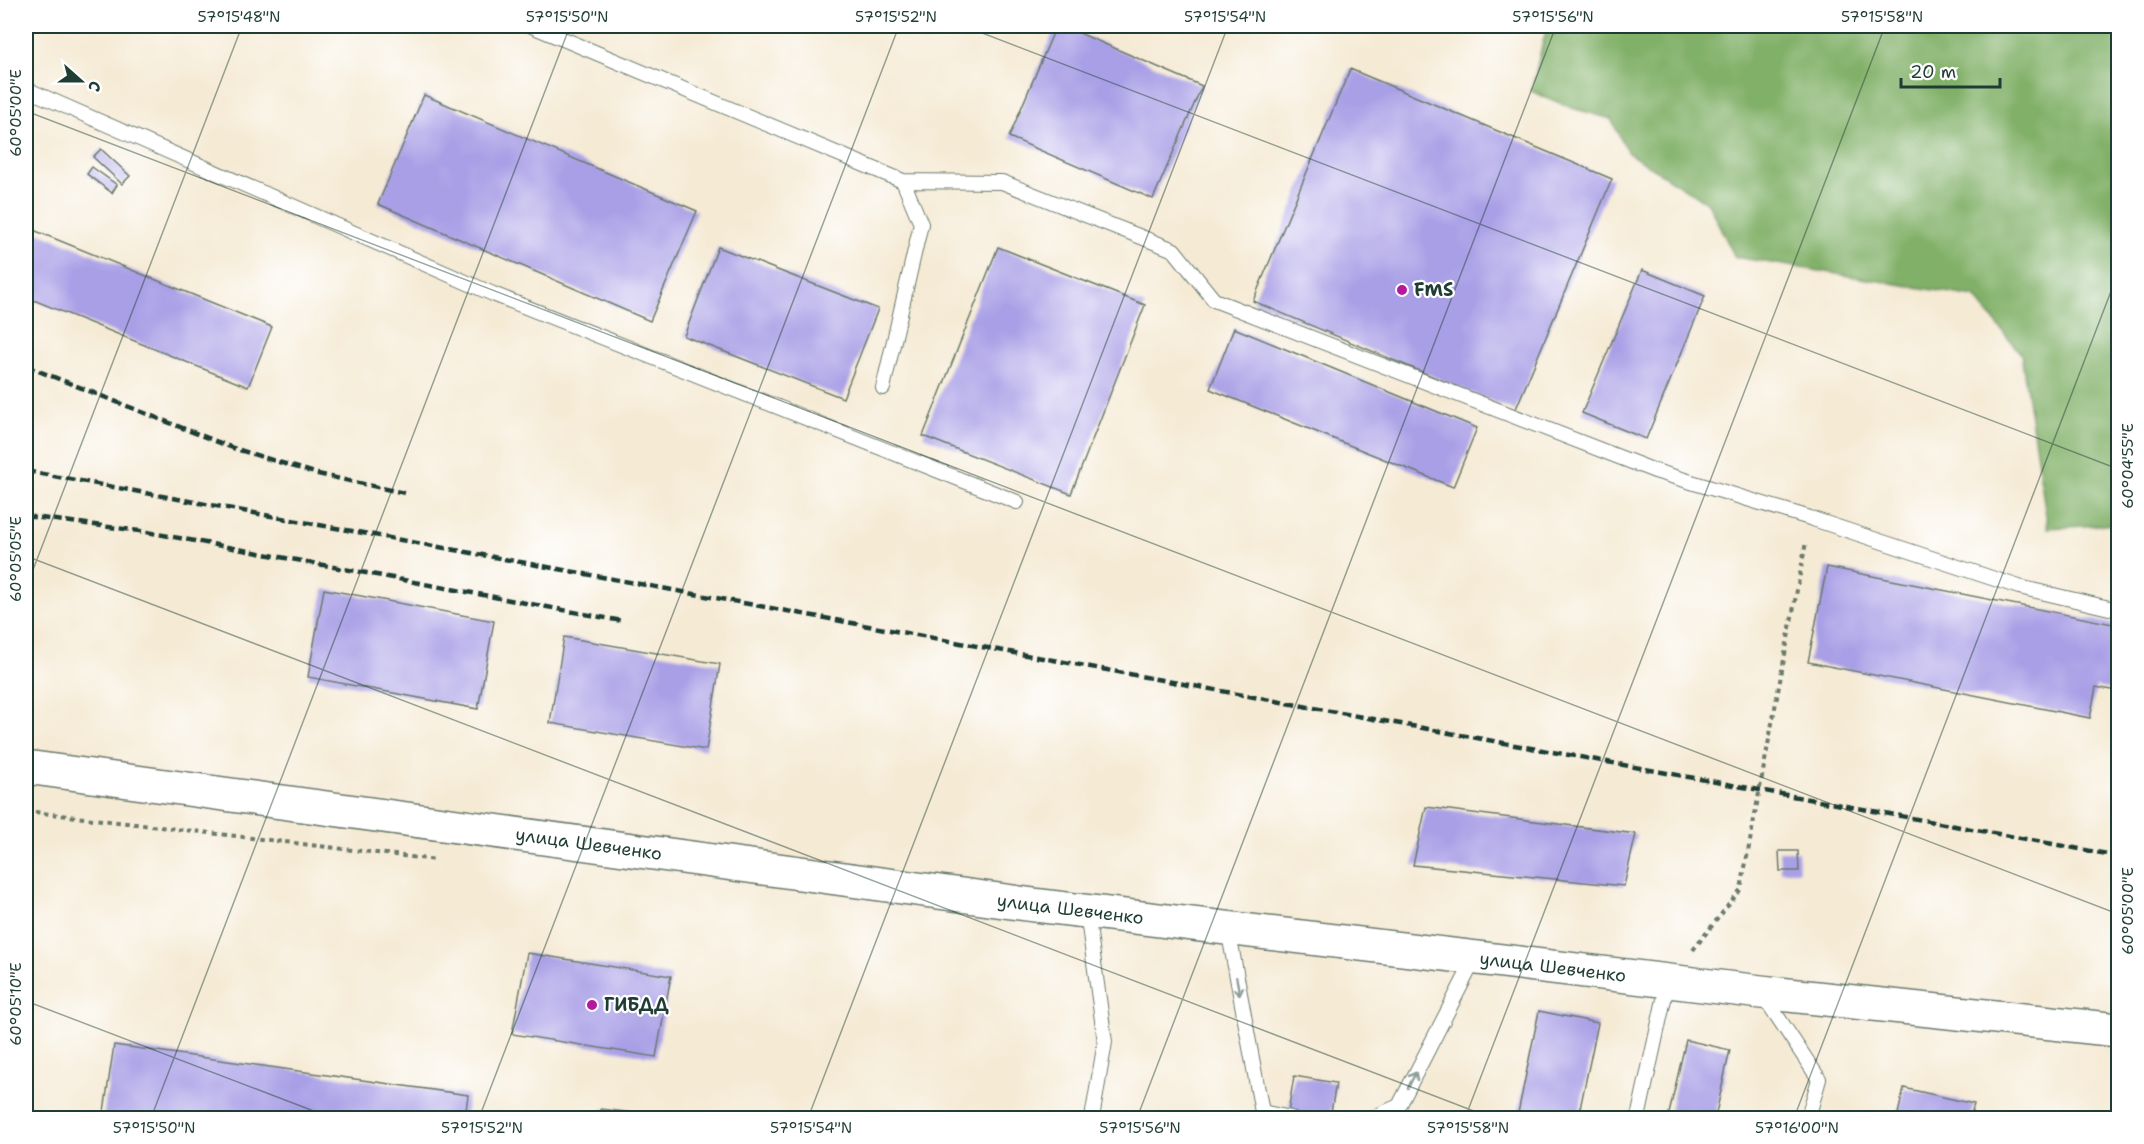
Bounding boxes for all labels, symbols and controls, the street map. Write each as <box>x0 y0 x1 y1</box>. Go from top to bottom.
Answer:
text: 57°15'48"N <box>198 7 280 27</box>
text: 57°15'50"N <box>526 7 608 27</box>
text: 57°15'52"N <box>855 7 937 27</box>
text: 57°15'54"N <box>1184 7 1266 27</box>
text: 57°15'56"N <box>1512 7 1594 27</box>
text: 57°15'58"N <box>1841 7 1923 27</box>
north arrow <box>51 51 111 111</box>
scale bar <box>1901 51 2000 89</box>
text: 20 m <box>1910 60 1956 84</box>
text: 60°05'00"E <box>6 69 26 157</box>
text: С <box>83 78 106 95</box>
place label: FMS <box>1414 278 1453 302</box>
marker: FMS <box>1395 283 1409 297</box>
text: 60°04'55"E <box>2118 423 2138 509</box>
text: 60°05'05"E <box>6 516 26 602</box>
street label: улица Шевченко <box>514 822 663 866</box>
text: 60°05'00"E <box>2118 867 2138 955</box>
street label: улица Шевченко <box>996 888 1145 930</box>
street label: улица Шевченко <box>1478 946 1628 988</box>
text: 60°05'10"E <box>6 962 26 1046</box>
one-way arrow <box>1233 976 1244 995</box>
place label: ГИБДД <box>604 993 669 1017</box>
marker: ГИБДД <box>585 998 599 1012</box>
one-way arrow <box>1407 1072 1418 1090</box>
text: 57°15'50"N <box>113 1118 195 1138</box>
text: 57°15'52"N <box>441 1118 523 1138</box>
text: 57°15'54"N <box>770 1118 852 1138</box>
text: 57°15'56"N <box>1099 1118 1181 1138</box>
text: 57°15'58"N <box>1427 1118 1509 1138</box>
text: 57°16'00"N <box>1755 1118 1839 1138</box>

